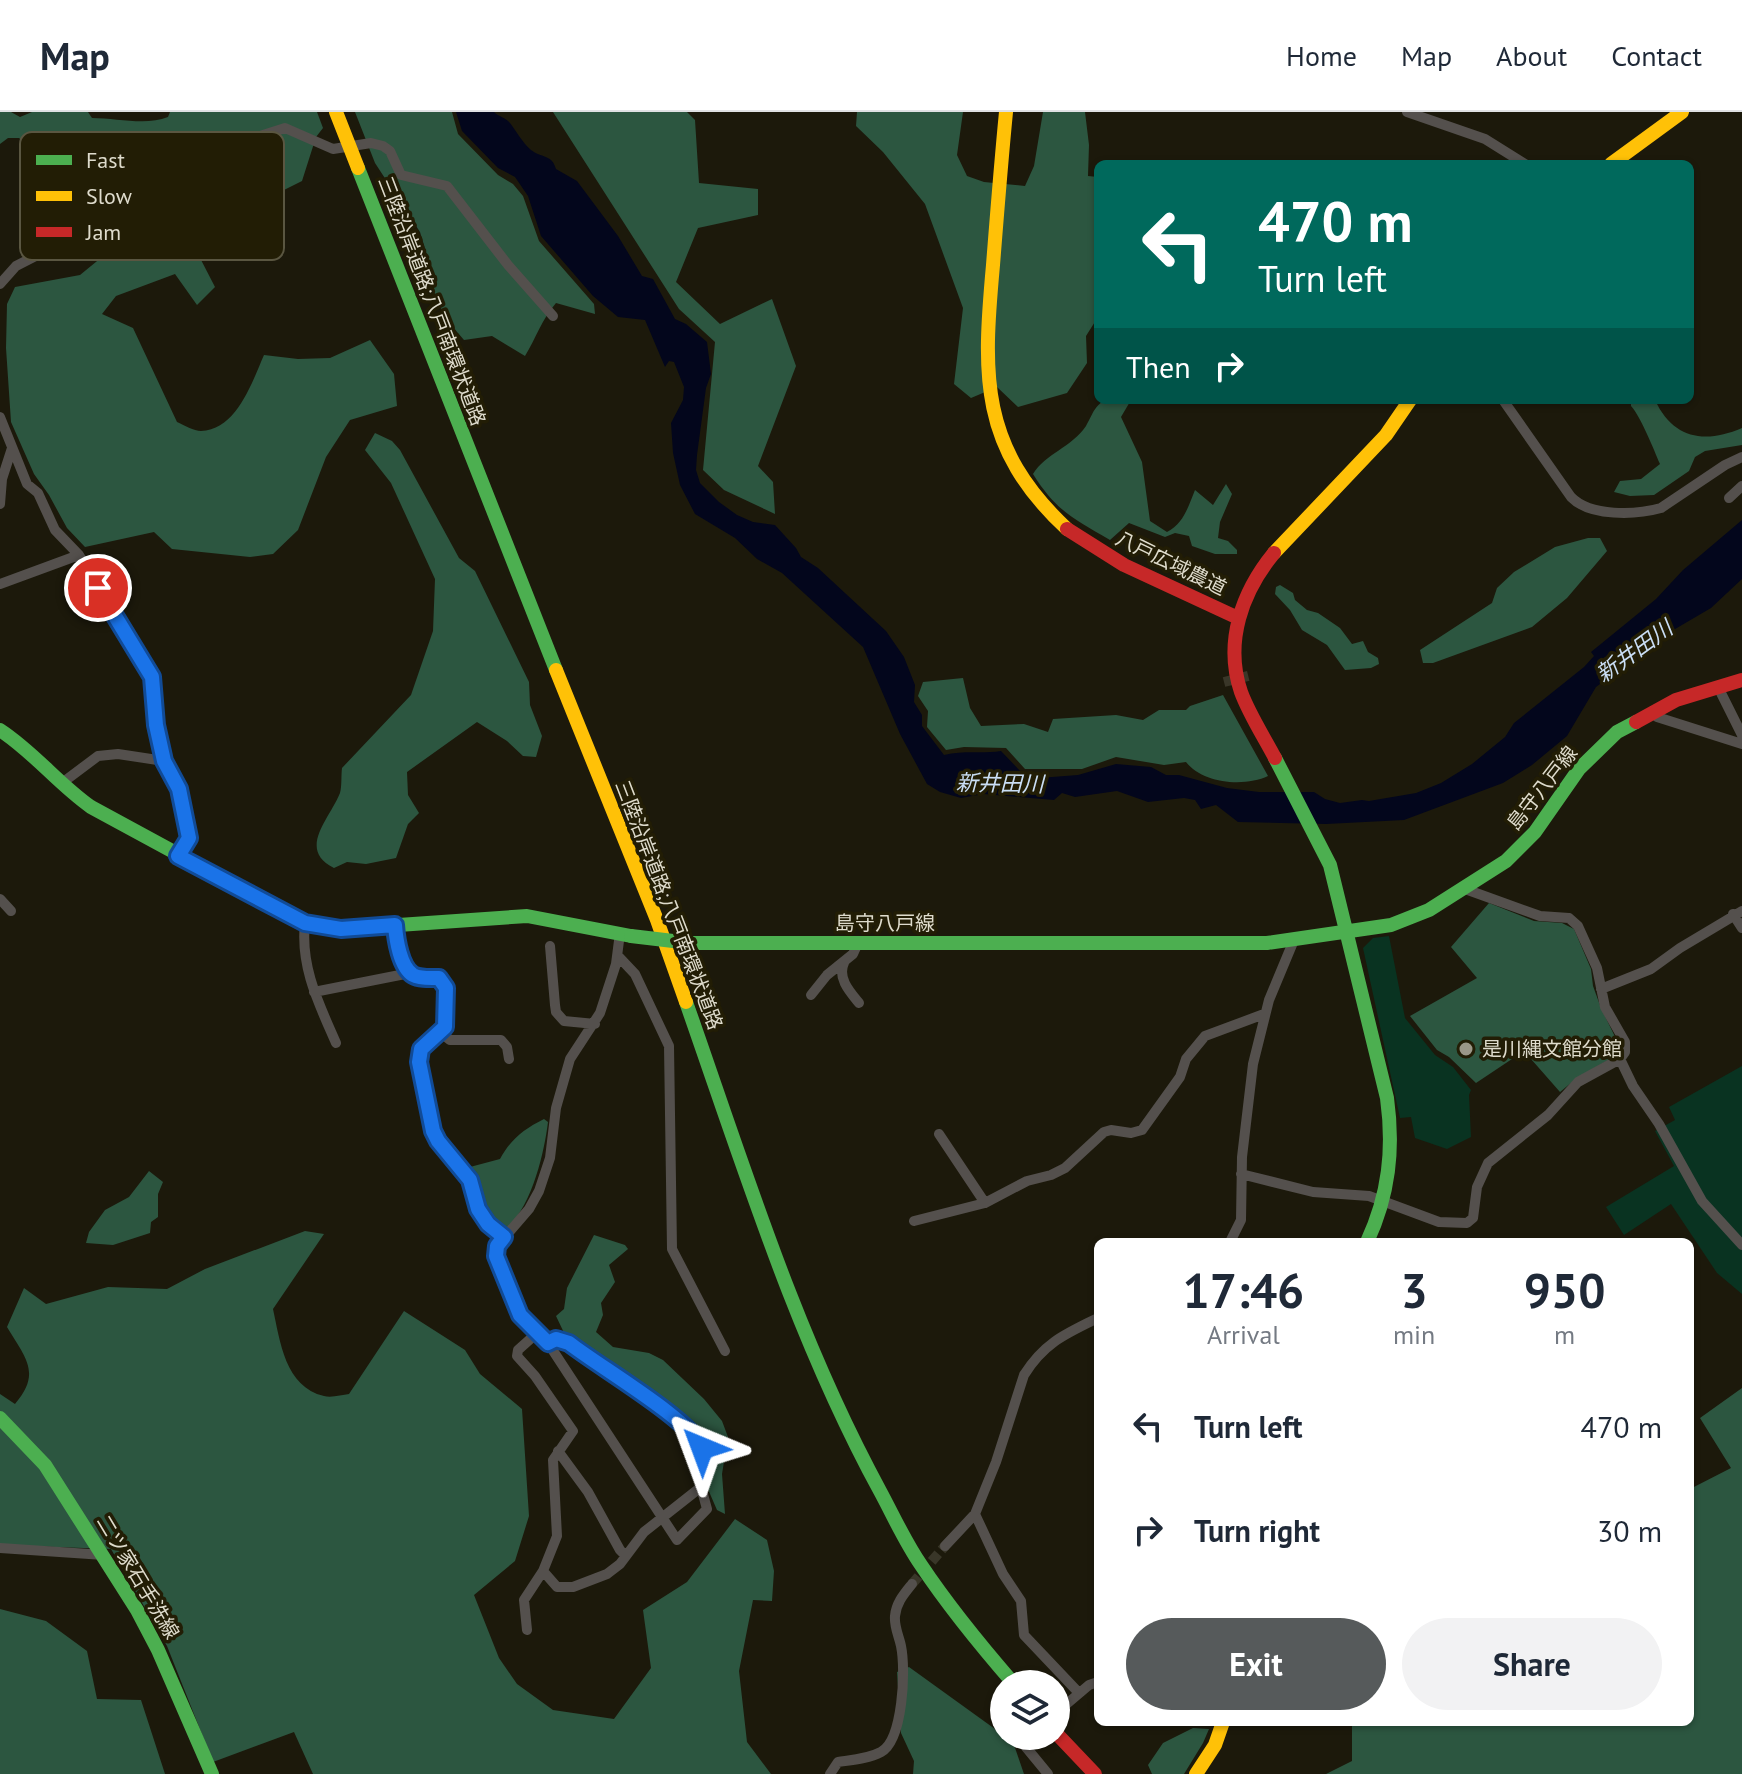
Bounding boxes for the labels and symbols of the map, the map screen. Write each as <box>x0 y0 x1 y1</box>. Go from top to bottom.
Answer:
legend <box>20 132 284 260</box>
text: Fast <box>86 146 126 174</box>
street label: 三陸沿岸道路;八戸南環状道路 <box>372 173 492 429</box>
text: Slow <box>86 182 132 210</box>
text: Jam <box>85 218 121 246</box>
street label: 八戸広域農道 <box>1111 525 1231 601</box>
pin <box>64 554 132 622</box>
water label: 新井田川 <box>1590 613 1679 688</box>
street label: 島守八戸線 <box>1501 741 1583 835</box>
water label: 新井田川 <box>956 768 1046 798</box>
street label: 三陸沿岸道路;八戸南環状道路 <box>609 777 729 1033</box>
street label: 島守八戸線 <box>835 910 935 936</box>
place label: 是川縄文館分館 <box>1482 1036 1622 1062</box>
marker: 是川縄文館分館 <box>1457 1040 1475 1058</box>
position arrow <box>660 1406 744 1490</box>
street label: 二ツ家石手洗線 <box>91 1510 185 1644</box>

